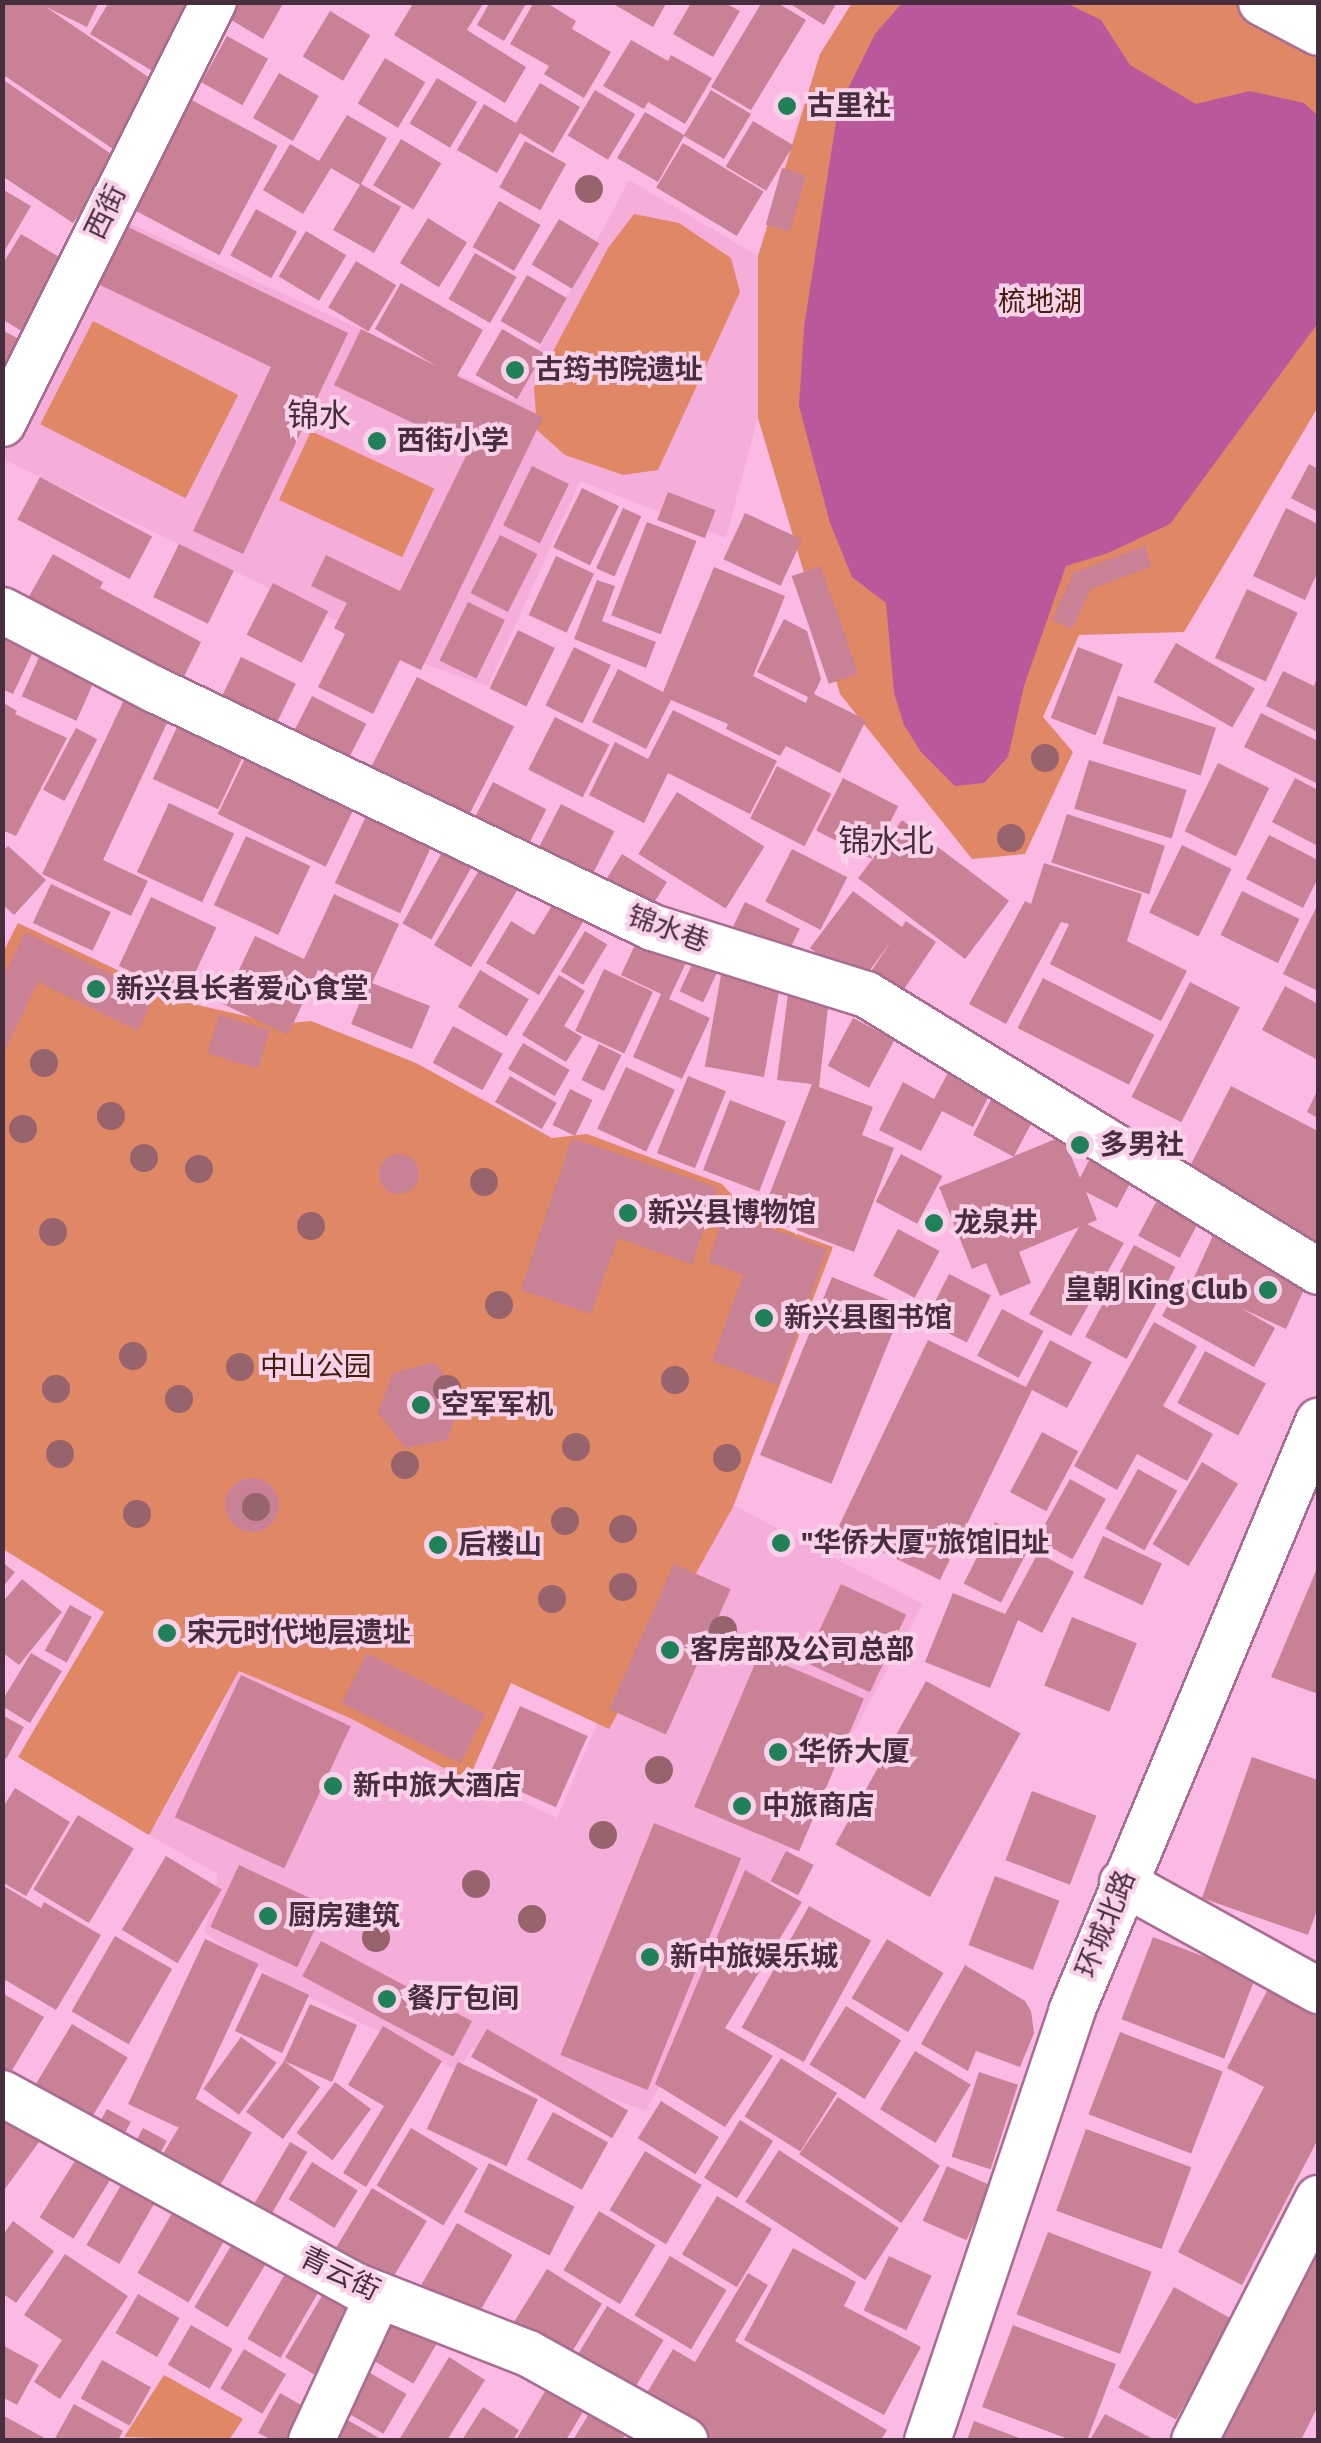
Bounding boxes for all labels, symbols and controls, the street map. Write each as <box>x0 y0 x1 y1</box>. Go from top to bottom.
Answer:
place label: 古里社 <box>807 89 891 123</box>
marker: 古里社 <box>776 95 798 117</box>
street label: 西街 <box>79 179 133 245</box>
park label: 梳地湖 <box>998 285 1082 319</box>
place label: 古筠书院遗址 <box>535 353 703 387</box>
marker: 古筠书院遗址 <box>504 359 526 381</box>
district label: 锦水 <box>287 396 351 434</box>
place label: 西街小学 <box>397 424 509 458</box>
marker: 西街小学 <box>366 430 388 452</box>
district label: 锦水北 <box>838 822 934 860</box>
street label: 锦水巷 <box>623 899 713 959</box>
place label: 新兴县长者爱心食堂 <box>116 972 368 1006</box>
marker: 新兴县长者爱心食堂 <box>85 978 107 1000</box>
place label: 多男社 <box>1100 1128 1184 1162</box>
marker: 多男社 <box>1069 1134 1091 1156</box>
place label: 新兴县博物馆 <box>648 1196 816 1230</box>
marker: 新兴县博物馆 <box>617 1202 639 1224</box>
place label: 龙泉井 <box>954 1206 1038 1240</box>
marker: 龙泉井 <box>923 1212 945 1234</box>
place label: 皇朝 King Club <box>1065 1273 1248 1307</box>
marker: 皇朝 King Club <box>1257 1279 1279 1301</box>
place label: 新兴县图书馆 <box>784 1301 952 1335</box>
marker: 新兴县图书馆 <box>753 1307 775 1329</box>
park label: 中山公园 <box>260 1350 372 1384</box>
place label: 空军军机 <box>441 1388 553 1422</box>
marker: 空军军机 <box>410 1394 432 1416</box>
place label: "华侨大厦"旅馆旧址 <box>801 1526 1050 1560</box>
place label: 后楼山 <box>458 1528 542 1562</box>
marker: "华侨大厦"旅馆旧址 <box>770 1532 792 1554</box>
marker: 后楼山 <box>427 1534 449 1556</box>
place label: 宋元时代地层遗址 <box>187 1616 411 1650</box>
marker: 宋元时代地层遗址 <box>156 1622 178 1644</box>
place label: 客房部及公司总部 <box>690 1633 914 1667</box>
marker: 客房部及公司总部 <box>659 1639 681 1661</box>
place label: 华侨大厦 <box>798 1735 910 1769</box>
marker: 华侨大厦 <box>767 1741 789 1763</box>
place label: 新中旅大酒店 <box>353 1769 521 1803</box>
marker: 新中旅大酒店 <box>322 1775 344 1797</box>
place label: 中旅商店 <box>762 1789 874 1823</box>
marker: 中旅商店 <box>731 1795 753 1817</box>
street label: 环城北路 <box>1069 1866 1143 1982</box>
place label: 厨房建筑 <box>288 1899 400 1933</box>
marker: 厨房建筑 <box>257 1905 279 1927</box>
place label: 新中旅娱乐城 <box>670 1940 838 1974</box>
marker: 新中旅娱乐城 <box>639 1946 661 1968</box>
place label: 餐厅包间 <box>407 1982 519 2016</box>
marker: 餐厅包间 <box>376 1988 398 2010</box>
street label: 青云街 <box>295 2240 385 2308</box>

